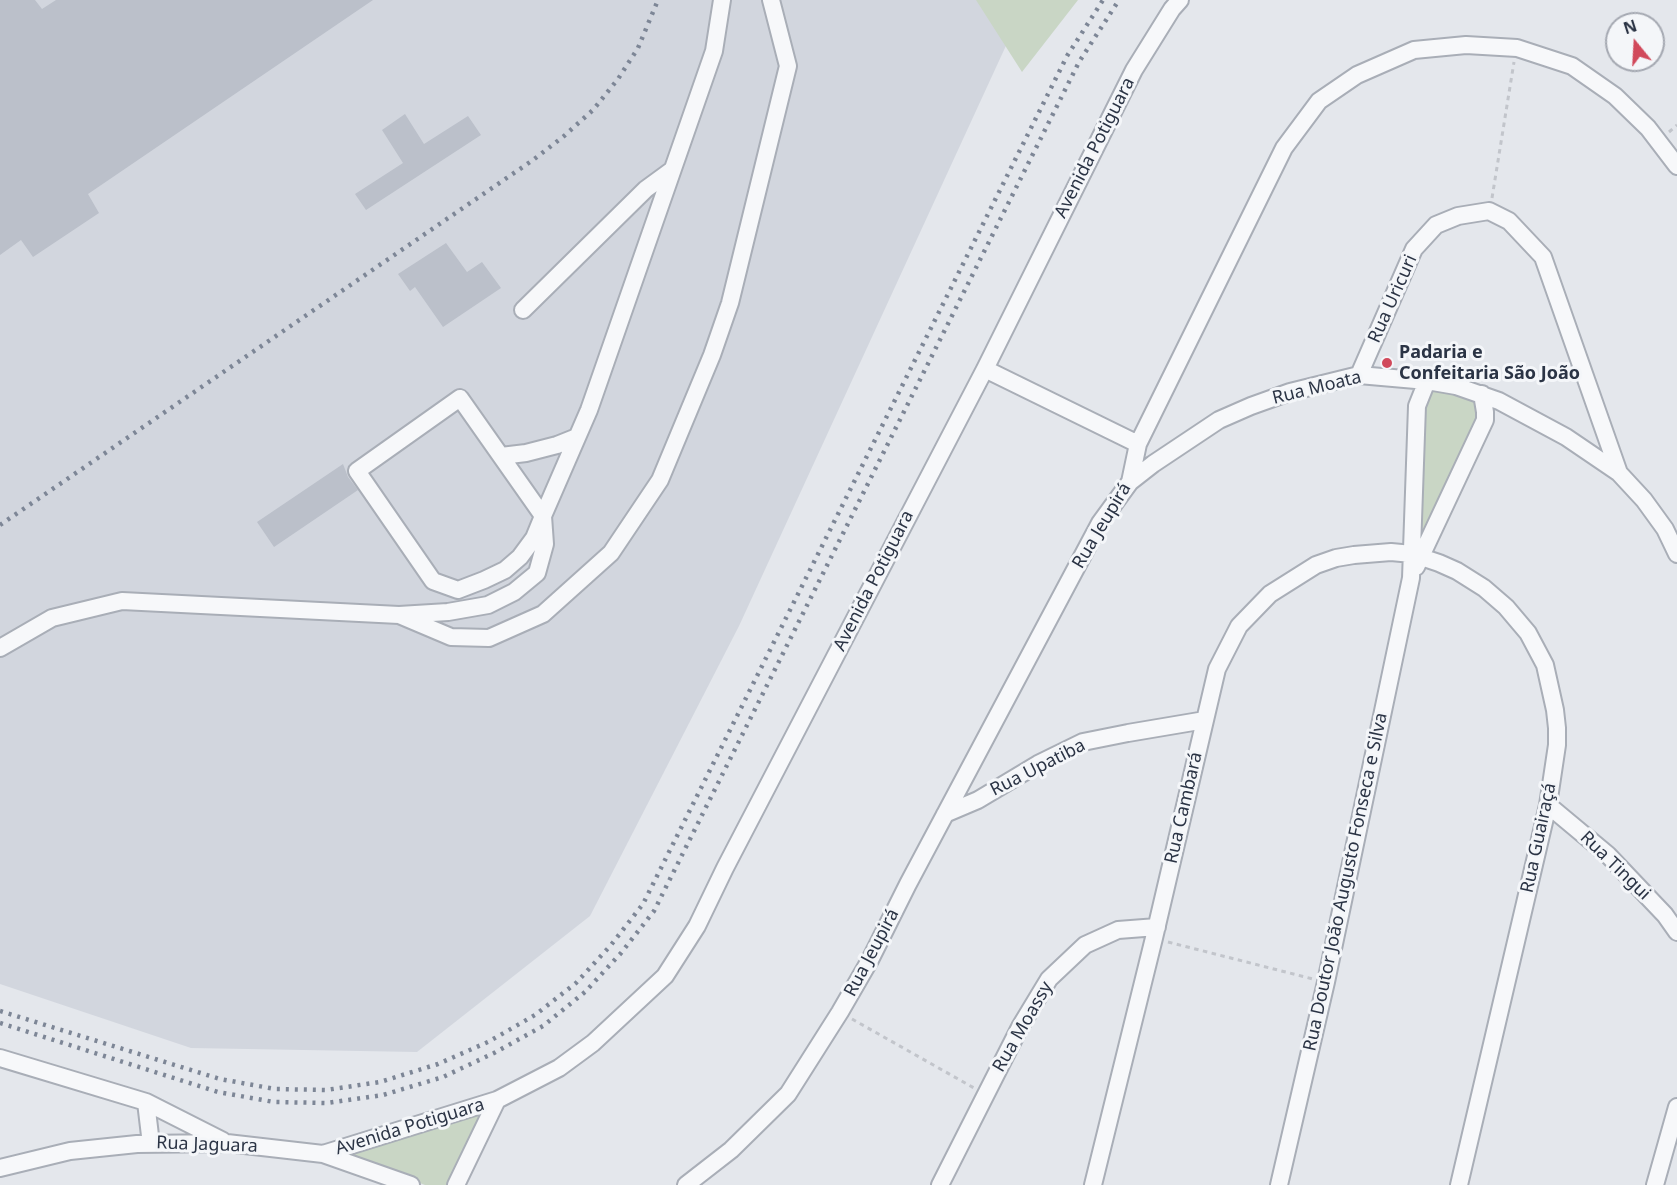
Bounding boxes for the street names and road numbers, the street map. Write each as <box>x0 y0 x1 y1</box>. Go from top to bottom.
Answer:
street label: Avenida Potiguara <box>1050 74 1140 222</box>
street label: Rua Uricuri <box>1364 252 1422 346</box>
street label: Rua Moata <box>1270 367 1364 409</box>
street label: Rua Jeupirá <box>1068 479 1136 573</box>
street label: Avenida Potiguara <box>829 507 919 655</box>
street label: Rua Doutor João Augusto Fonseca e Silva <box>1300 711 1392 1053</box>
street label: Rua Upatiba <box>987 735 1089 801</box>
street label: Rua Cambará <box>1161 750 1207 866</box>
street label: Rua Guairaçá <box>1517 781 1561 895</box>
street label: Rua Tingui <box>1575 827 1655 905</box>
street label: Rua Jeupirá <box>840 905 904 1001</box>
street label: Rua Moassy <box>988 978 1058 1076</box>
street label: Avenida Potiguara <box>333 1094 487 1160</box>
street label: Rua Jaguara <box>156 1132 258 1158</box>

